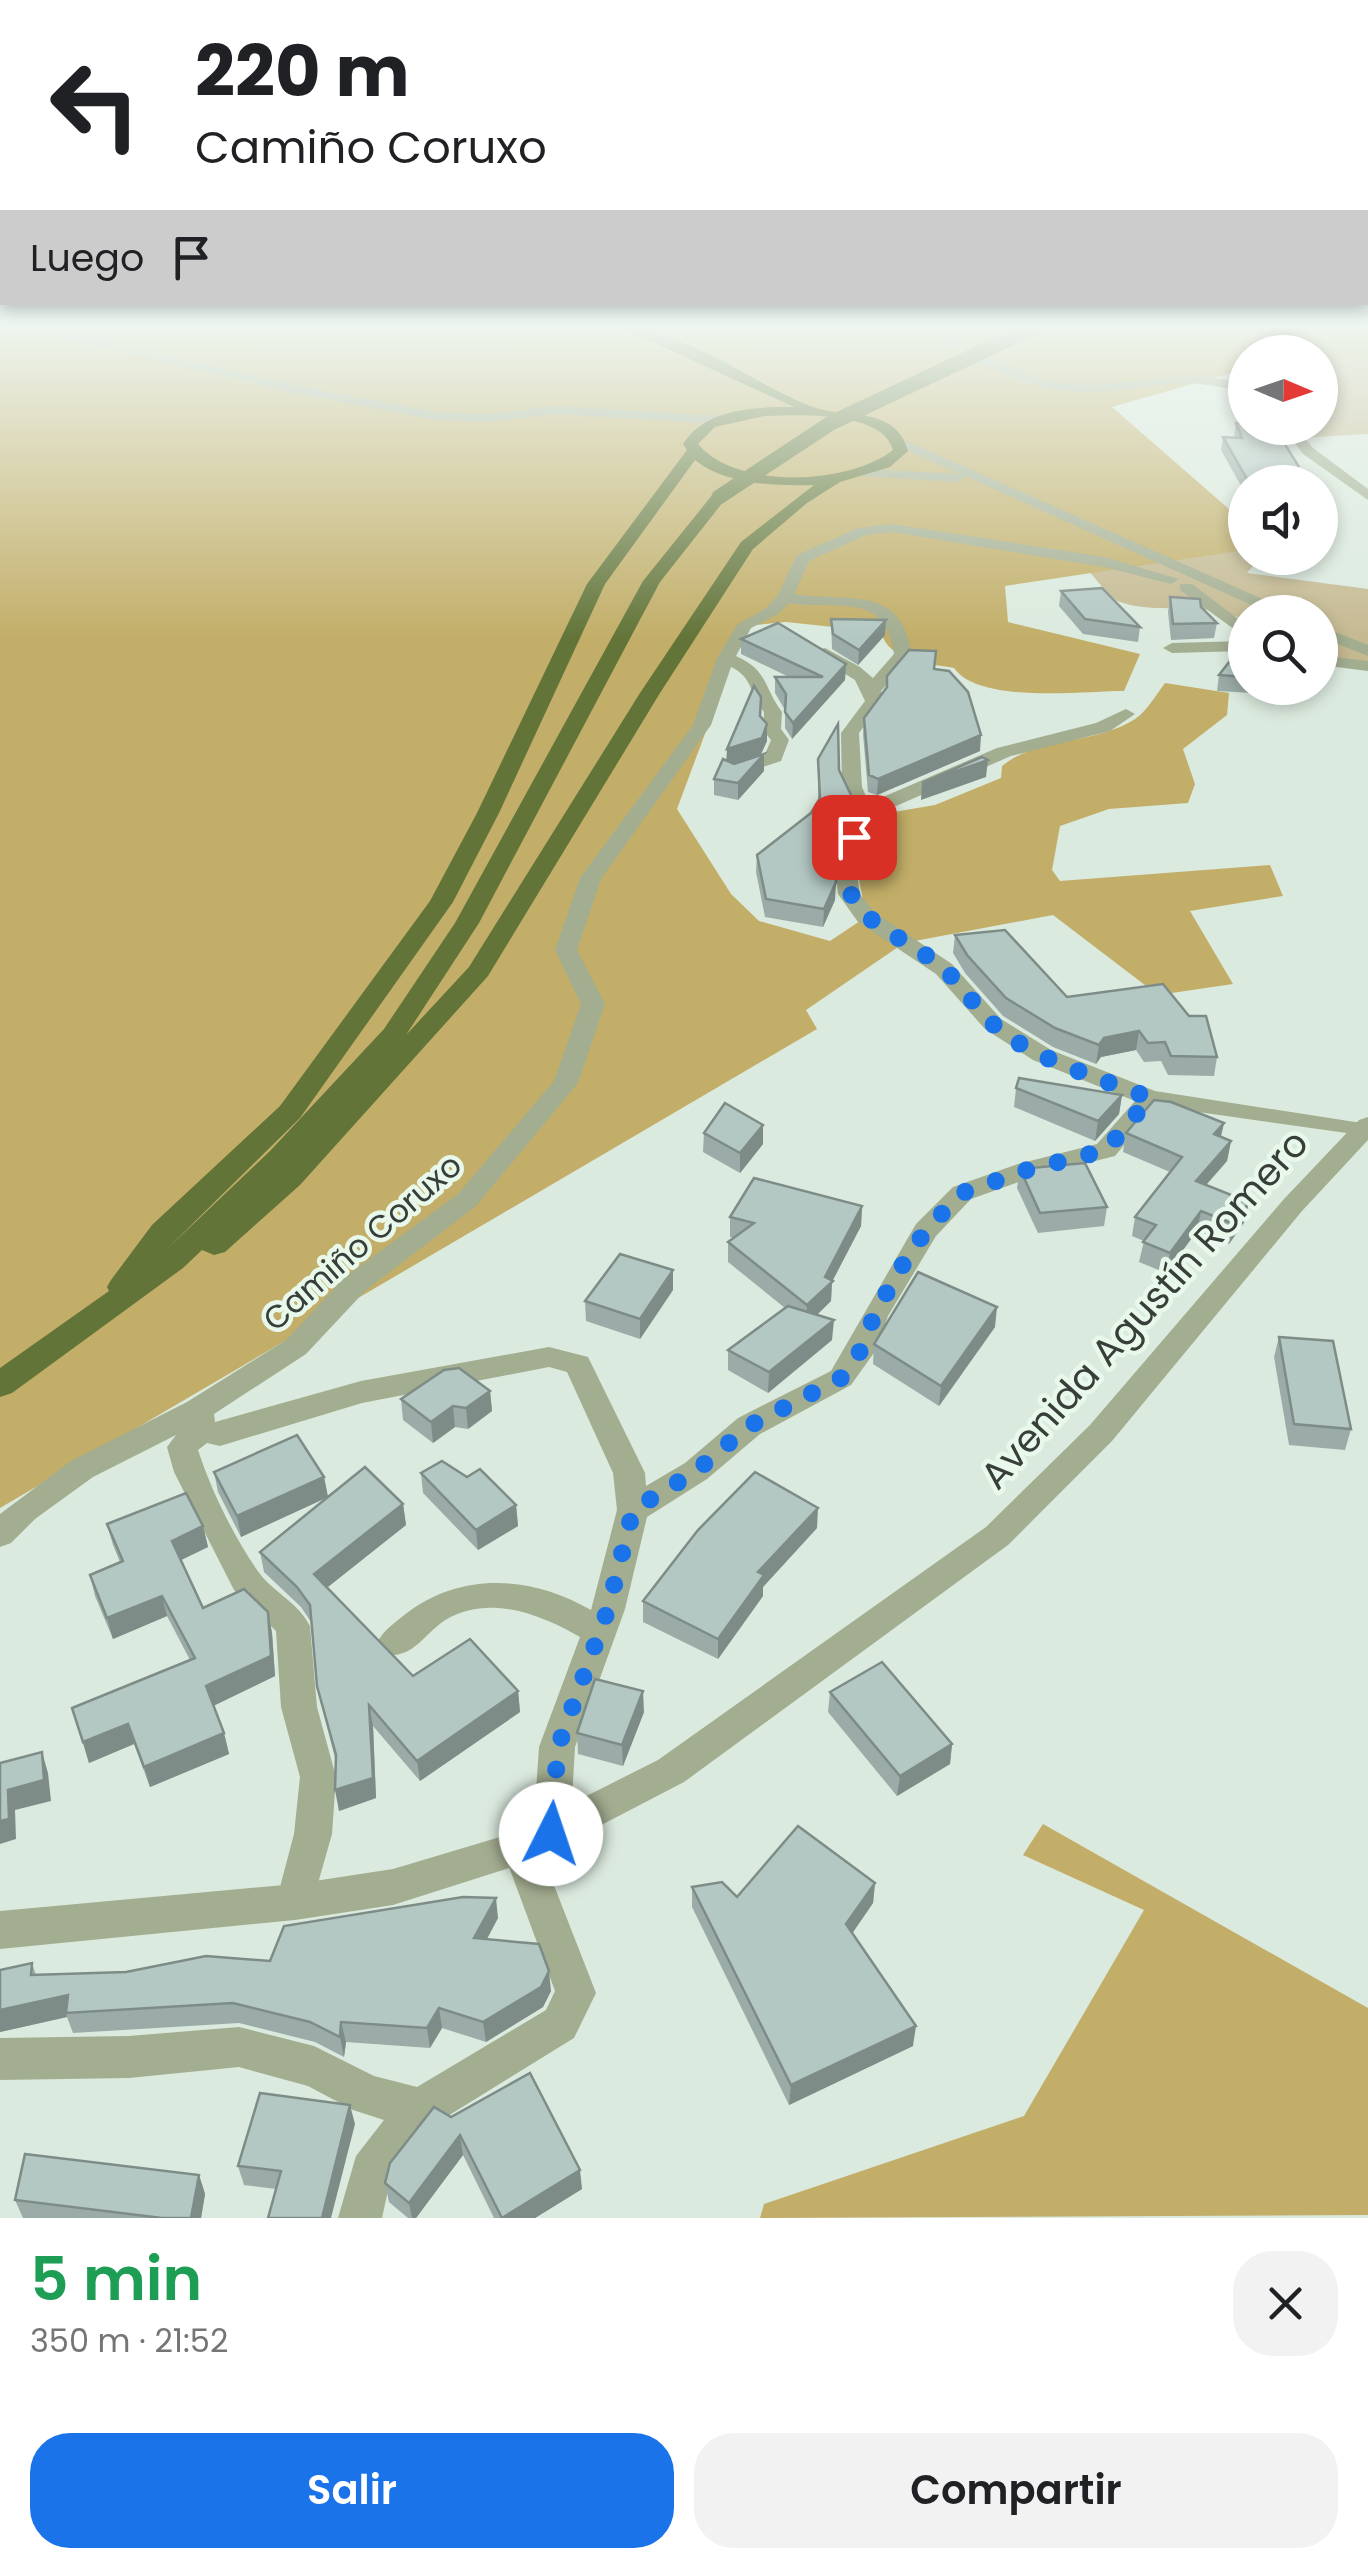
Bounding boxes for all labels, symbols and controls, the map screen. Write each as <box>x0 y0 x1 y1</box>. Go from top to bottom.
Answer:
text: 220 m <box>195 22 410 121</box>
icon: left <box>30 40 160 170</box>
text: Camiño Coruxo <box>195 116 547 179</box>
icon: arrive <box>164 230 219 285</box>
text: Luego <box>30 231 144 284</box>
north arrow <box>1228 335 1338 445</box>
map controls <box>1228 335 1338 705</box>
button: sound <box>1228 465 1338 575</box>
button: search <box>1228 595 1338 705</box>
pin <box>812 795 897 880</box>
icon: arrive <box>827 810 882 865</box>
street label: Avenida Agustín Romero <box>968 1118 1320 1500</box>
street label: Camiño Coruxo <box>253 1143 471 1341</box>
position arrow <box>499 1782 603 1886</box>
text: 5 min <box>30 2237 202 2321</box>
button: close <box>1233 2251 1338 2356</box>
text: 350 m · 21:52 <box>30 2318 228 2363</box>
button: Salir <box>30 2433 674 2548</box>
button: Compartir <box>694 2433 1338 2548</box>

